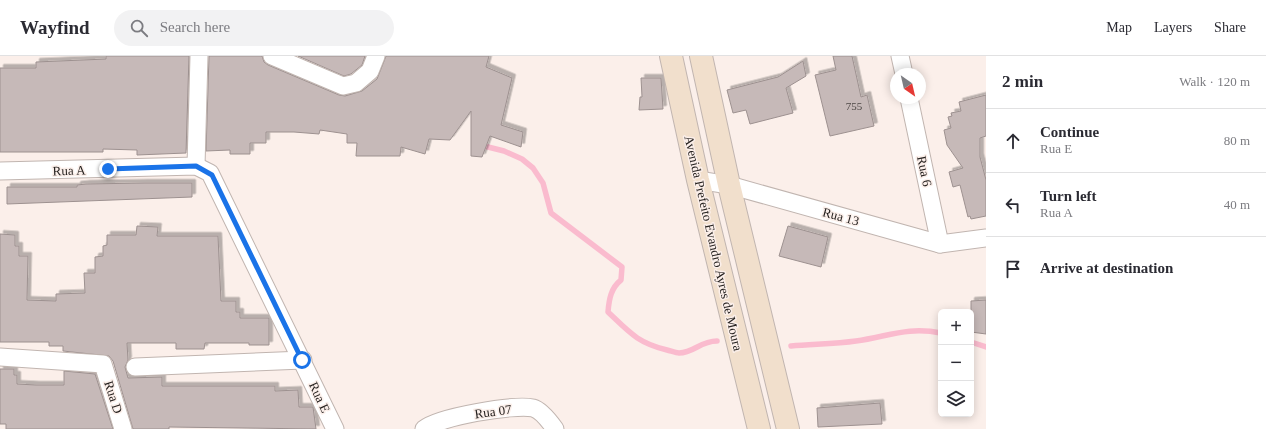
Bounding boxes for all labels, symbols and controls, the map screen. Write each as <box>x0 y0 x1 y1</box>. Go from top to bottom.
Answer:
search box <box>114 10 394 46</box>
text: Wayfind <box>20 17 90 38</box>
icon: search <box>128 17 150 39</box>
text: Search here <box>160 19 230 35</box>
text: Map <box>1106 20 1132 35</box>
text: Layers <box>1154 20 1192 35</box>
text: Share <box>1214 20 1246 35</box>
north arrow <box>890 68 926 104</box>
text: 2 min <box>1002 72 1043 91</box>
text: Walk · 120 m <box>1179 74 1250 89</box>
house number: 755 <box>846 100 863 112</box>
text: Continue <box>1040 124 1099 140</box>
icon: ahead <box>1002 130 1024 152</box>
text: 80 m <box>1224 133 1250 148</box>
street label: Avenida Prefeito Evandro Ayres de Moura <box>681 134 746 352</box>
text: Rua E <box>1040 141 1072 156</box>
street label: Rua 6 <box>914 155 935 188</box>
route end <box>99 160 117 178</box>
street label: Rua A <box>52 162 86 179</box>
text: Turn left <box>1040 188 1097 204</box>
icon: left <box>1002 194 1024 216</box>
text: 40 m <box>1224 197 1250 212</box>
street label: Rua 13 <box>821 204 861 229</box>
text: Rua A <box>1040 205 1073 220</box>
icon: arrive <box>1002 258 1024 280</box>
text: Arrive at destination <box>1040 260 1173 276</box>
map controls <box>938 309 974 417</box>
button: + <box>938 309 974 345</box>
button: − <box>938 345 974 381</box>
route start <box>293 351 311 369</box>
street label: Rua D <box>101 379 126 415</box>
street label: Rua E <box>306 379 333 415</box>
button: layers <box>938 381 974 417</box>
street label: Rua 07 <box>474 401 513 422</box>

